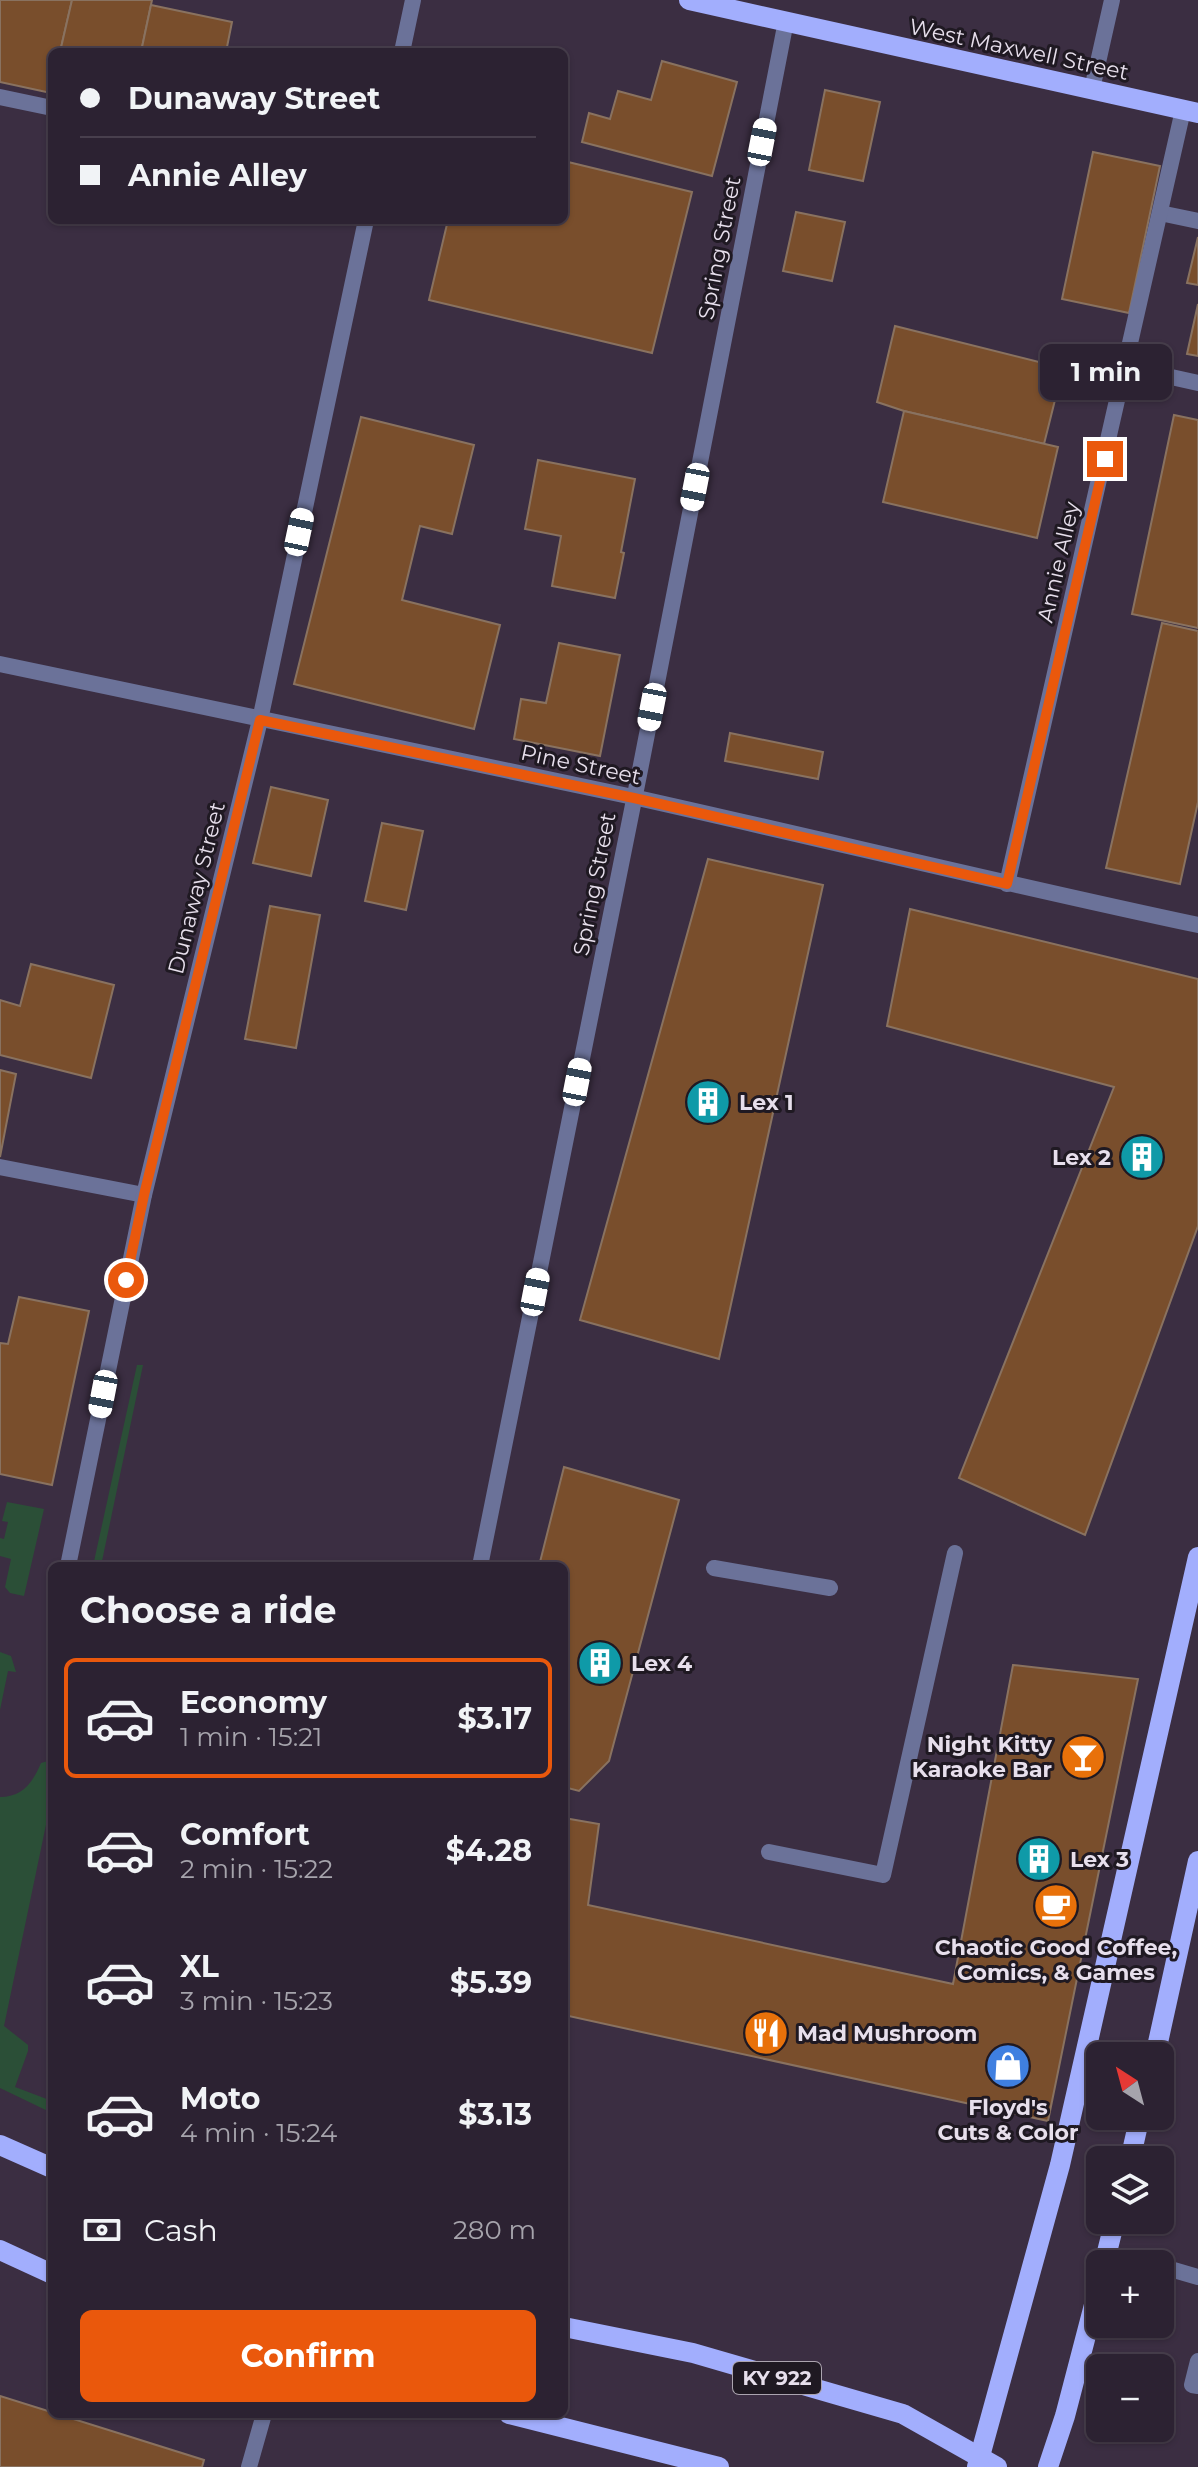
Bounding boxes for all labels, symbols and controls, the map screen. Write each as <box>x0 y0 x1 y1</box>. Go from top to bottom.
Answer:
street label: West Maxwell Street <box>907 13 1131 86</box>
text: Dunaway Street <box>128 80 380 117</box>
car <box>746 116 778 168</box>
text: Annie Alley <box>128 157 307 194</box>
street label: Spring Street <box>692 174 747 322</box>
callout: 1 min <box>1039 343 1171 399</box>
text: 1 min <box>1071 356 1141 388</box>
route end <box>1087 441 1123 477</box>
car <box>679 461 711 513</box>
street label: Annie Alley <box>1031 499 1086 625</box>
car <box>282 506 316 558</box>
car <box>636 681 668 733</box>
street label: Pine Street <box>518 739 644 790</box>
street label: Dunaway Street <box>162 799 231 977</box>
street label: Spring Street <box>567 810 622 958</box>
car <box>561 1056 593 1108</box>
building icon: Lex 1 <box>684 1078 732 1126</box>
place label: Lex 1 <box>739 1089 794 1116</box>
building icon: Lex 2 <box>1118 1133 1166 1181</box>
place label: Lex 2 <box>1052 1144 1111 1171</box>
route start <box>108 1262 144 1298</box>
car <box>519 1266 551 1318</box>
car <box>87 1368 119 1420</box>
text: Choose a ride <box>80 1588 337 1632</box>
building icon: Lex 4 <box>576 1639 624 1687</box>
place label: Lex 4 <box>631 1650 692 1677</box>
icon: car <box>84 1682 156 1754</box>
text: Economy <box>180 1684 327 1721</box>
text: $3.17 <box>457 1700 532 1737</box>
text: 1 min · 15:21 <box>180 1721 322 1753</box>
place label: Night Kitty Karaoke Bar <box>912 1731 1053 1783</box>
bar icon: Night Kitty Karaoke Bar <box>1059 1733 1107 1781</box>
icon: car <box>84 1814 156 1886</box>
text: Comfort <box>180 1816 310 1853</box>
text: $4.28 <box>446 1832 532 1869</box>
building icon: Lex 3 <box>1015 1835 1063 1883</box>
place label: Lex 3 <box>1070 1846 1129 1873</box>
text: 2 min · 15:22 <box>180 1853 333 1885</box>
cafe icon: Chaotic Good Coffee, Comics, & Games <box>1032 1882 1080 1930</box>
place label: Chaotic Good Coffee, Comics, & Games <box>935 1934 1177 1986</box>
icon: car <box>84 1946 156 2018</box>
text: XL <box>180 1948 219 1985</box>
text: $5.39 <box>450 1964 532 2001</box>
text: 3 min · 15:23 <box>180 1985 333 2017</box>
restaurant icon: Mad Mushroom <box>742 2009 790 2057</box>
place label: Mad Mushroom <box>797 2020 977 2047</box>
shop icon: Floyd's Cuts & Color <box>984 2042 1032 2090</box>
north arrow <box>1086 2042 1174 2130</box>
map controls <box>1086 2042 1174 2442</box>
icon: car <box>84 2078 156 2150</box>
text: Moto <box>180 2080 261 2117</box>
place label: Floyd's Cuts & Color <box>938 2094 1078 2146</box>
text: $3.13 <box>458 2096 532 2133</box>
text: 4 min · 15:24 <box>180 2117 337 2149</box>
button: layers <box>1086 2146 1174 2234</box>
icon: cash <box>80 2208 124 2252</box>
text: Cash <box>144 2212 218 2249</box>
text: 280 m <box>453 2214 536 2246</box>
button: + <box>1086 2250 1174 2338</box>
button: Confirm <box>80 2310 536 2402</box>
button: − <box>1086 2354 1174 2442</box>
road number: KY 922 <box>733 2362 821 2394</box>

